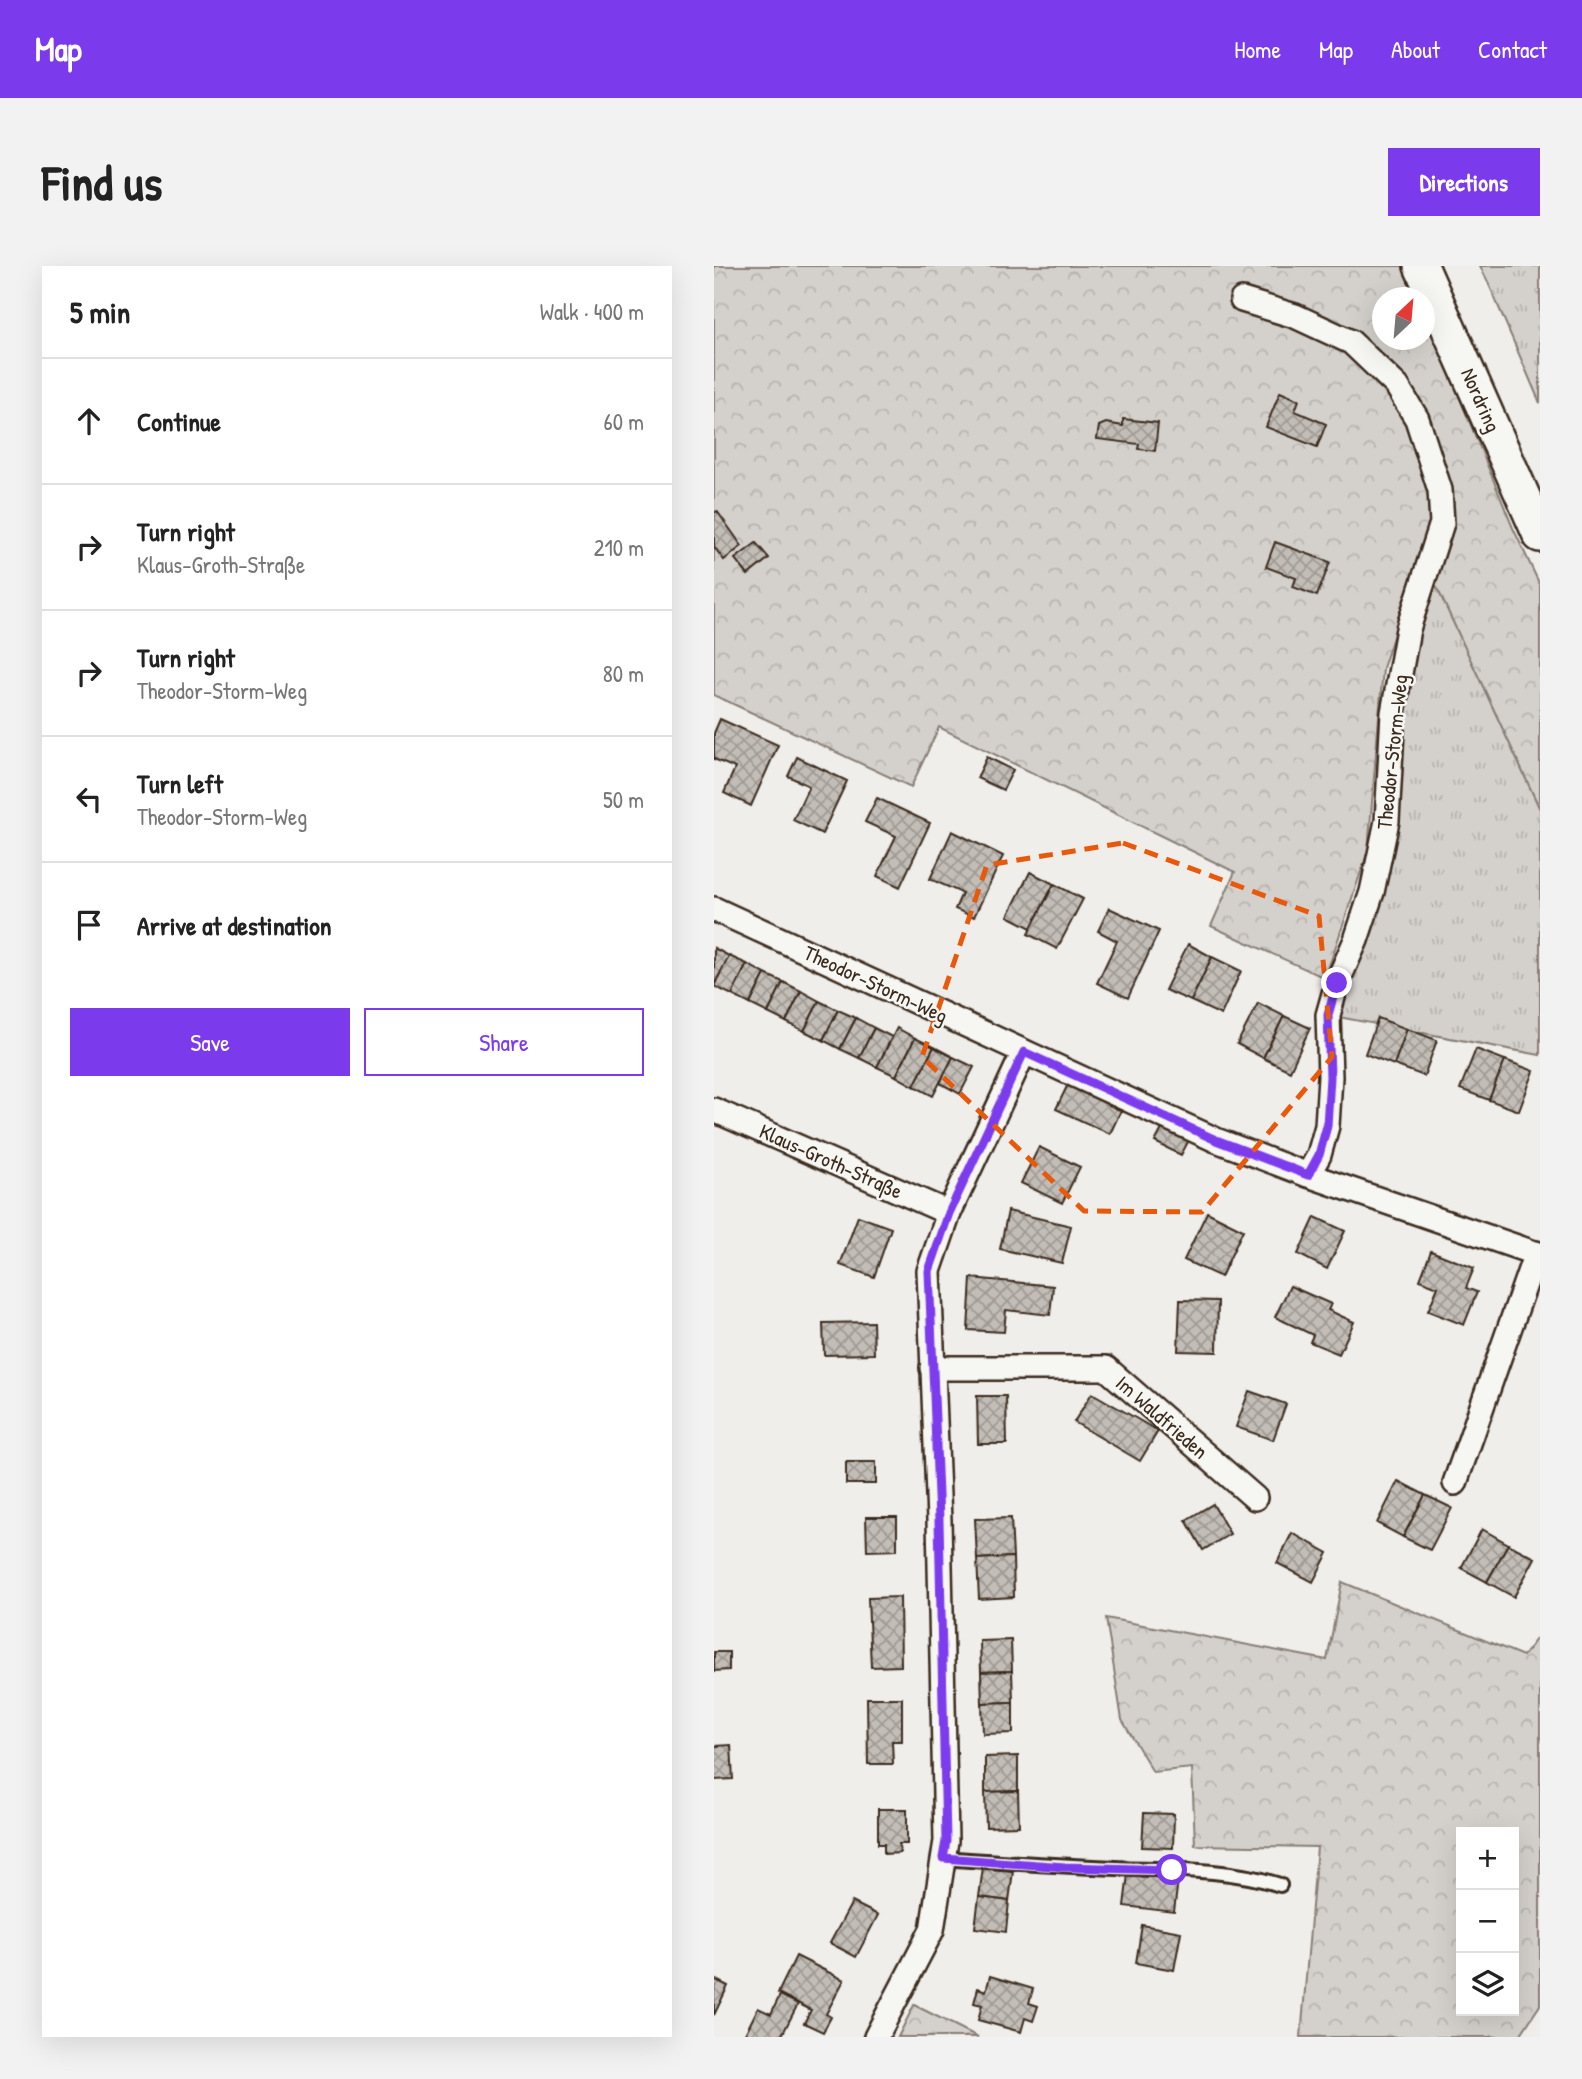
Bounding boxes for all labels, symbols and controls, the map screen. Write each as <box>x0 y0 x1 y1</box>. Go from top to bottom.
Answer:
text: Map <box>35 27 82 71</box>
text: Home <box>1234 33 1281 65</box>
text: Map <box>1319 33 1353 65</box>
text: About <box>1391 33 1440 65</box>
text: Contact <box>1478 33 1547 65</box>
button: Directions <box>1388 148 1540 216</box>
text: Find us <box>42 149 162 215</box>
north arrow <box>1372 287 1435 350</box>
text: 5 min <box>70 292 130 332</box>
text: Walk · 400 m <box>540 296 644 327</box>
street label: Nordring <box>1454 363 1508 437</box>
icon: ahead <box>70 402 108 440</box>
text: Continue <box>137 404 221 439</box>
text: 60 m <box>604 406 644 437</box>
text: Turn right <box>137 514 235 549</box>
icon: right <box>70 528 108 566</box>
text: 210 m <box>594 532 644 563</box>
text: Klaus-Groth-Straße <box>137 549 305 580</box>
text: Turn right <box>137 640 235 675</box>
icon: right <box>70 654 108 692</box>
text: 80 m <box>603 658 644 689</box>
street label: Theodor-Storm-Weg <box>1369 673 1415 831</box>
text: Theodor-Storm-Weg <box>137 675 307 706</box>
text: Turn left <box>137 766 223 801</box>
icon: left <box>70 780 108 818</box>
text: 50 m <box>603 784 644 815</box>
text: Theodor-Storm-Weg <box>137 801 307 832</box>
icon: arrive <box>70 906 108 944</box>
text: Arrive at destination <box>137 908 332 943</box>
street label: Theodor-Storm-Weg <box>799 938 953 1030</box>
route end <box>1321 967 1352 998</box>
button: Save <box>70 1008 350 1076</box>
button: Share <box>364 1008 644 1076</box>
street label: Klaus-Groth-Straße <box>755 1117 907 1205</box>
street label: Im Waldfrieden <box>1110 1369 1214 1465</box>
map controls <box>1456 1827 1519 2016</box>
button: + <box>1456 1827 1519 1890</box>
route start <box>1156 1854 1187 1885</box>
button: − <box>1456 1890 1519 1953</box>
button: layers <box>1456 1953 1519 2016</box>

